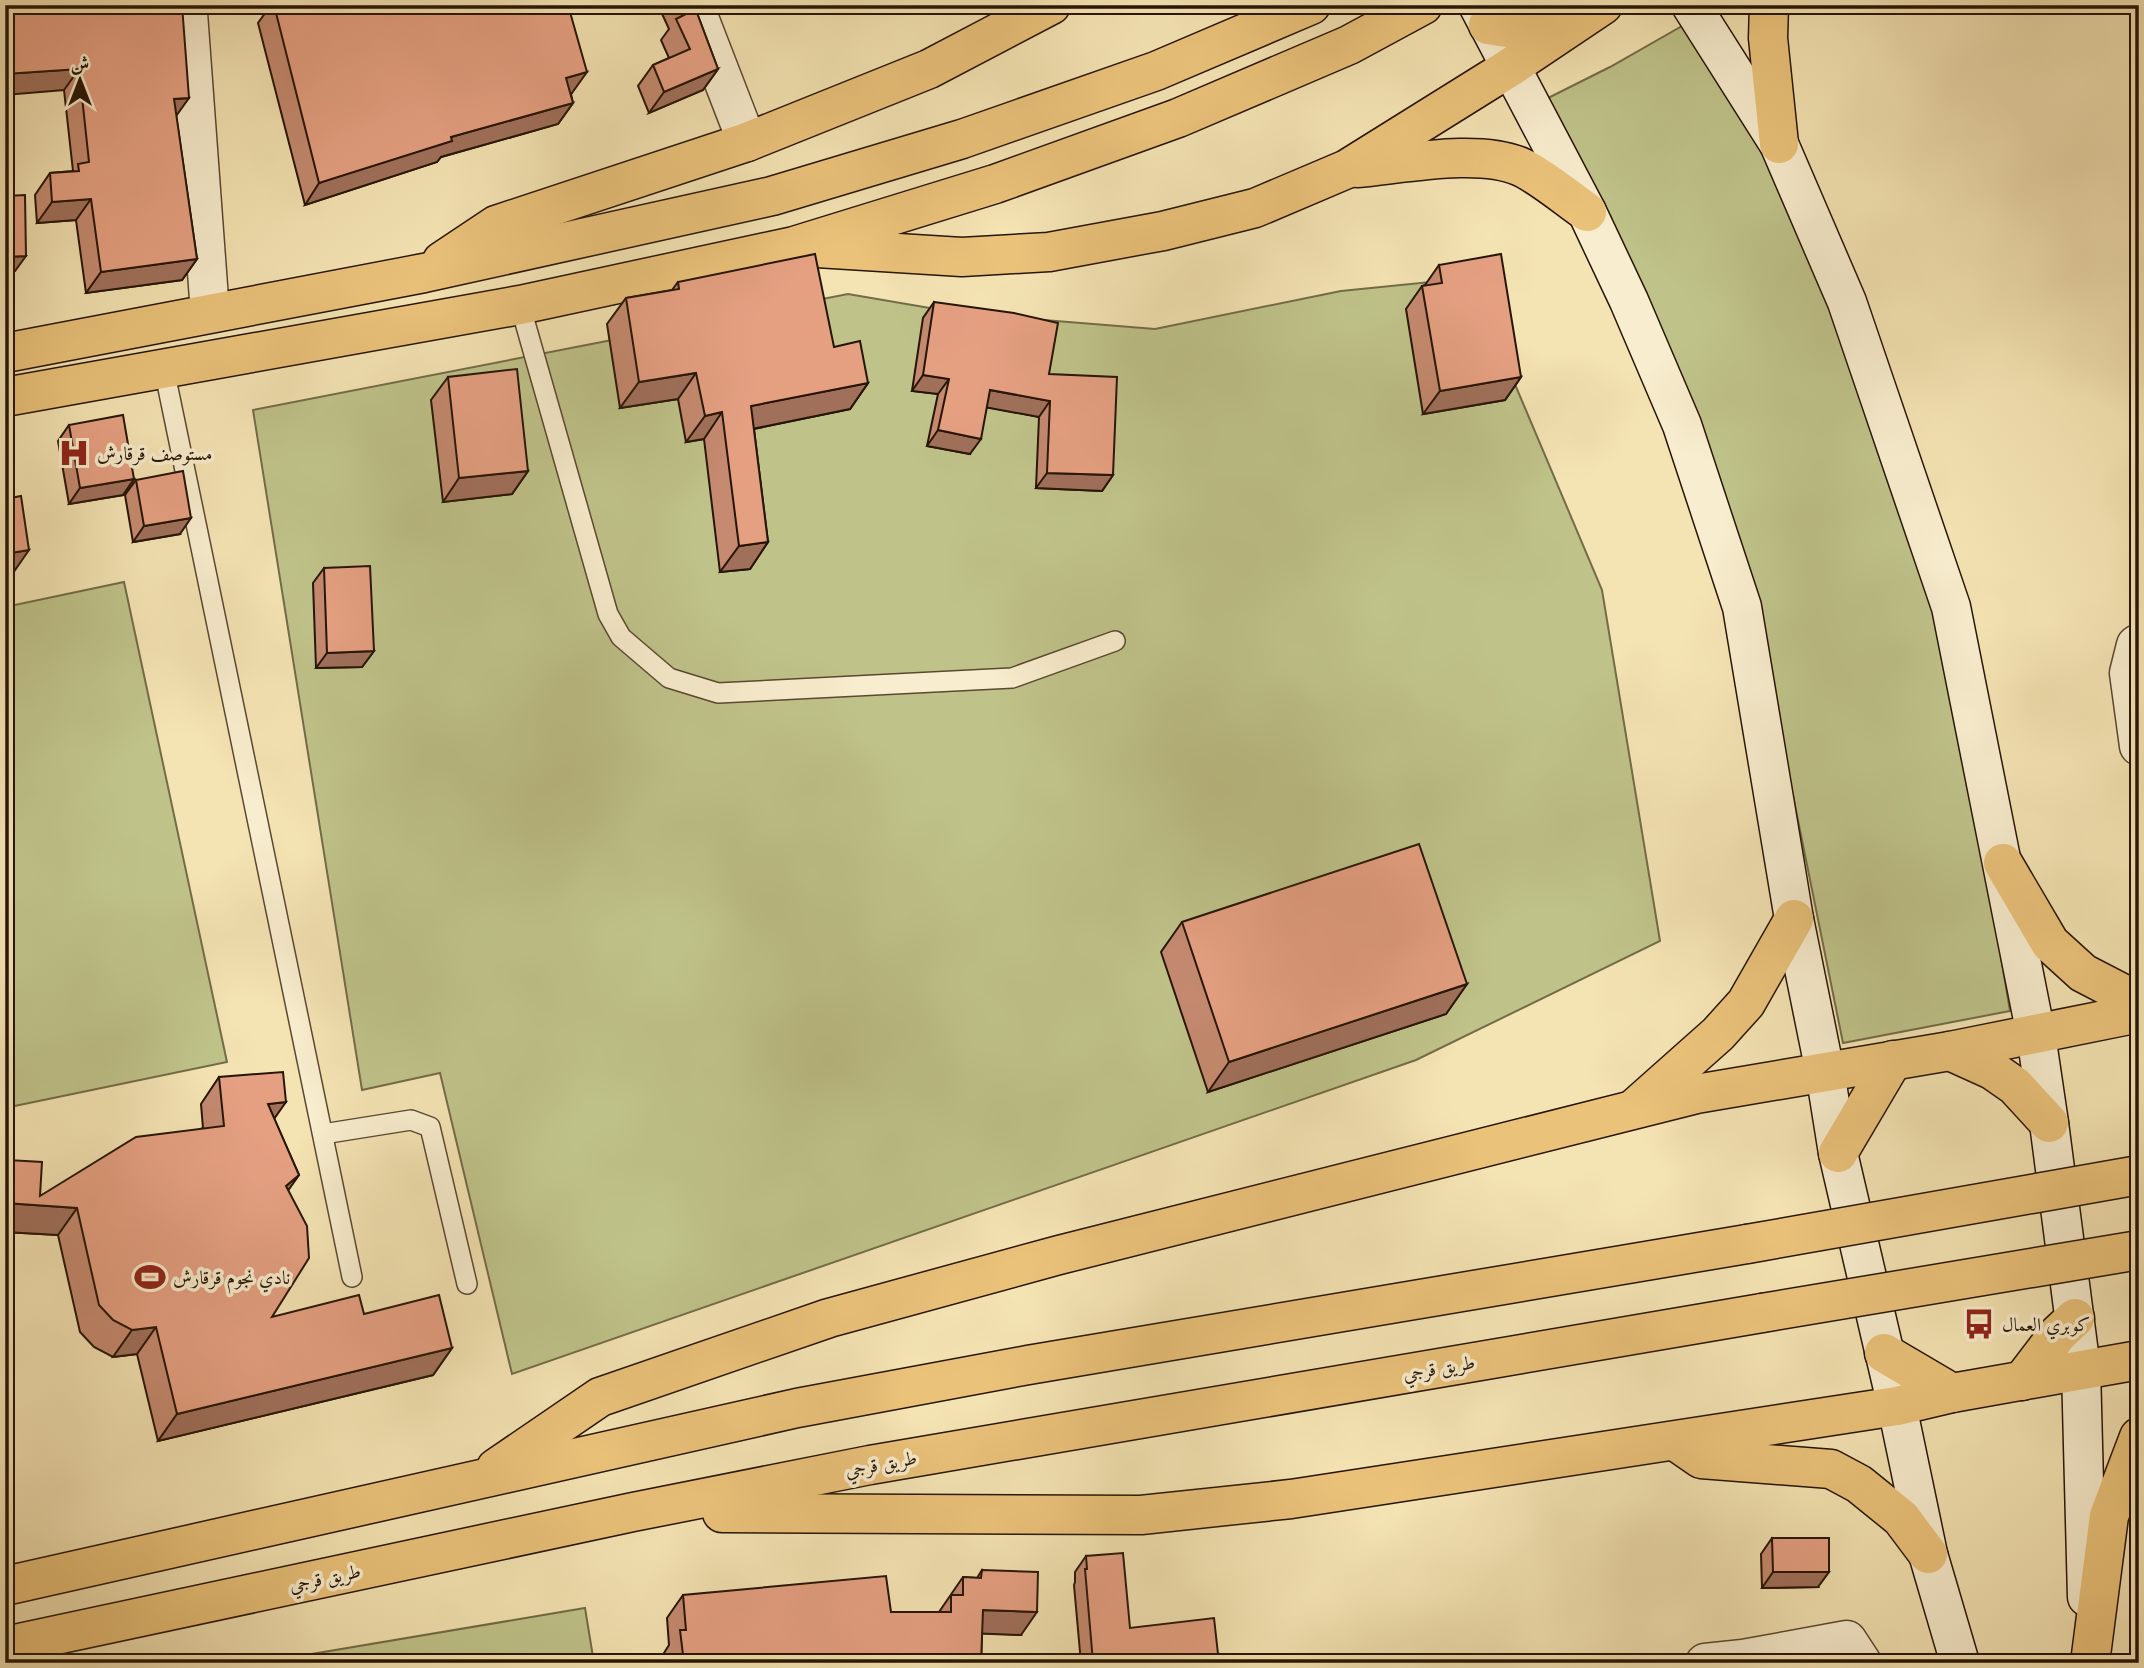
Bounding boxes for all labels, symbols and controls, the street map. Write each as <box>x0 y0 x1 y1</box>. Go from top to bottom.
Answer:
north arrow <box>46 46 116 116</box>
text: ش <box>71 52 89 75</box>
hospital icon: مستوصف قرقارش <box>57 436 91 470</box>
place label: مستوصف قرقارش <box>97 442 212 466</box>
sports icon: نادي نجوم قرقارش <box>133 1260 167 1294</box>
place label: نادي نجوم قرقارش <box>173 1266 290 1294</box>
bus stop icon: كوبري العمال <box>1962 1307 1996 1341</box>
place label: كوبري العمال <box>2002 1313 2090 1340</box>
street label: طريق قرجي <box>1401 1350 1477 1390</box>
street label: طريق قرجي <box>843 1446 920 1486</box>
street label: طريق قرجي <box>287 1559 364 1601</box>

